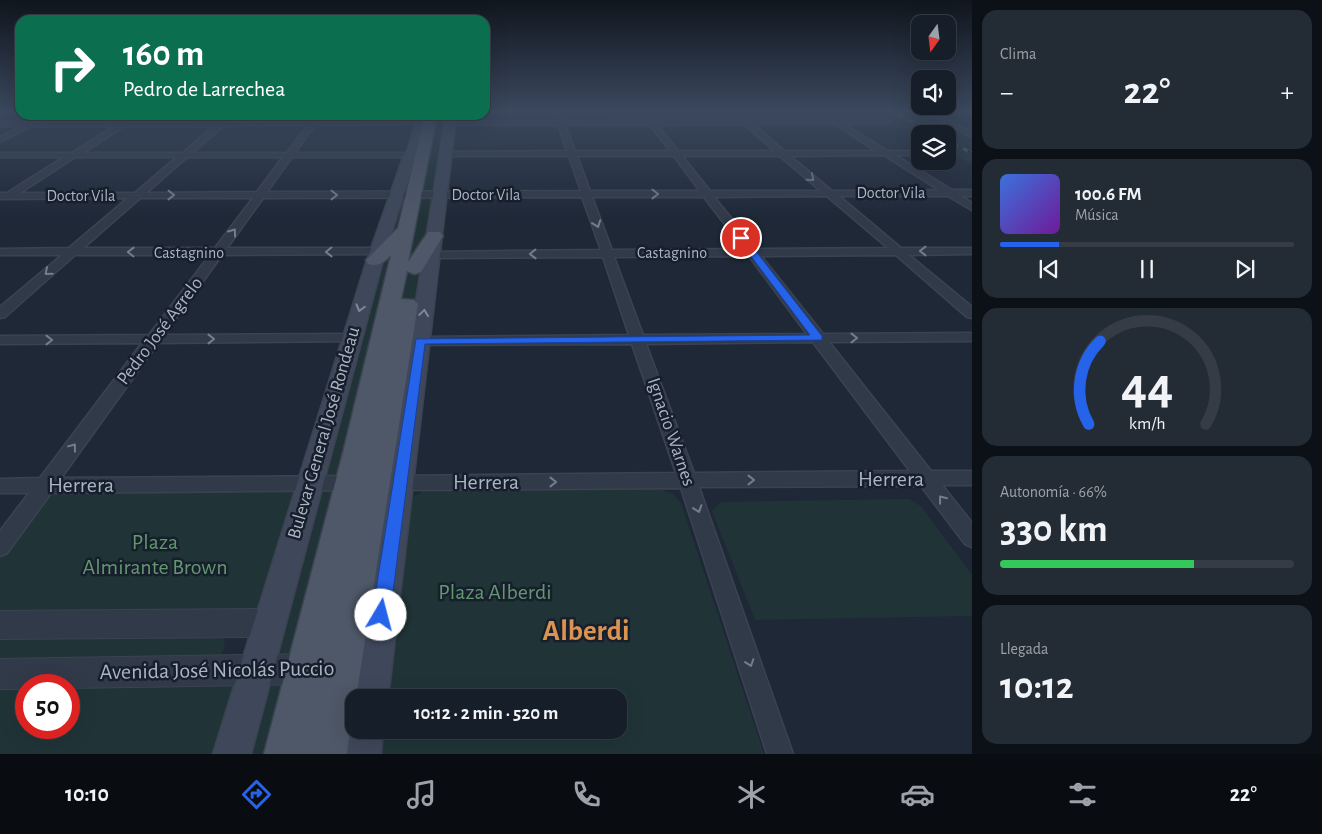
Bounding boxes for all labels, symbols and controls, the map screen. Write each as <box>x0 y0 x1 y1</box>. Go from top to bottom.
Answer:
north arrow <box>911 15 956 60</box>
map controls <box>911 15 956 170</box>
icon: right <box>40 35 105 100</box>
text: 160 m <box>123 37 204 72</box>
text: Clima <box>1000 46 1036 62</box>
button: sound <box>911 70 956 115</box>
text: 22° <box>1124 73 1170 111</box>
text: Pedro de Larrechea <box>123 78 285 100</box>
text: − <box>1000 79 1013 107</box>
text: + <box>1281 79 1294 107</box>
button: layers <box>911 125 956 170</box>
one-way arrow <box>806 172 815 181</box>
street label: Doctor Vila <box>857 185 925 201</box>
text: 100.6 FM <box>1075 185 1142 204</box>
street label: Doctor Vila <box>452 187 520 203</box>
street label: Doctor Vila <box>47 188 115 204</box>
one-way arrow <box>652 189 659 199</box>
one-way arrow <box>168 190 175 200</box>
one-way arrow <box>330 190 338 200</box>
text: Música <box>1075 207 1119 223</box>
pin <box>720 217 762 259</box>
one-way arrow <box>591 219 601 228</box>
icon: arrive <box>727 224 755 252</box>
one-way arrow <box>227 228 236 238</box>
street label: Castagnino <box>154 245 224 261</box>
street label: Castagnino <box>637 245 707 261</box>
one-way arrow <box>324 246 332 257</box>
one-way arrow <box>919 246 927 256</box>
one-way arrow <box>127 247 134 257</box>
one-way arrow <box>529 249 537 259</box>
icon: previous <box>1035 255 1063 283</box>
icon: pause <box>1133 255 1161 283</box>
icon: next <box>1231 255 1259 283</box>
one-way arrow <box>45 267 54 276</box>
street label: Pedro José Agrelo <box>114 274 206 388</box>
one-way arrow <box>356 304 366 312</box>
one-way arrow <box>418 309 428 318</box>
street label: Bulevar General José Rondeau <box>285 325 363 541</box>
one-way arrow <box>850 333 858 343</box>
one-way arrow <box>208 334 215 344</box>
one-way arrow <box>45 335 53 345</box>
text: 44 <box>1121 361 1173 413</box>
street label: Ignacio Warnes <box>644 375 698 489</box>
text: km/h <box>1129 415 1165 433</box>
one-way arrow <box>67 443 76 453</box>
street label: Herrera <box>858 468 924 490</box>
street label: Herrera <box>453 471 519 493</box>
street label: Herrera <box>48 474 114 496</box>
one-way arrow <box>748 475 755 485</box>
one-way arrow <box>550 477 558 487</box>
text: Autonomía · 66% <box>1000 484 1107 500</box>
one-way arrow <box>940 496 948 505</box>
one-way arrow <box>692 505 702 513</box>
text: 330 km <box>1000 511 1108 549</box>
park label: Plaza Almirante Brown <box>82 531 228 578</box>
park label: Plaza Alberdi <box>438 581 552 603</box>
position arrow <box>354 588 406 640</box>
district label: Alberdi <box>542 617 630 646</box>
text: Llegada <box>1000 641 1048 657</box>
street label: Avenida José Nicolás Puccio <box>99 657 335 683</box>
one-way arrow <box>744 659 754 667</box>
text: 10:12 <box>1000 668 1074 706</box>
speed limit sign: 50 <box>15 674 80 739</box>
text: 10:12 · 2 min · 520 m <box>414 704 558 723</box>
icon: directions <box>239 777 274 812</box>
icon: music <box>404 777 439 812</box>
icon: phone <box>569 777 604 812</box>
icon: climate <box>734 777 769 812</box>
icon: car <box>900 777 935 812</box>
icon: filters <box>1065 777 1100 812</box>
text: 10:10 <box>65 783 109 805</box>
text: 22° <box>1230 783 1257 805</box>

